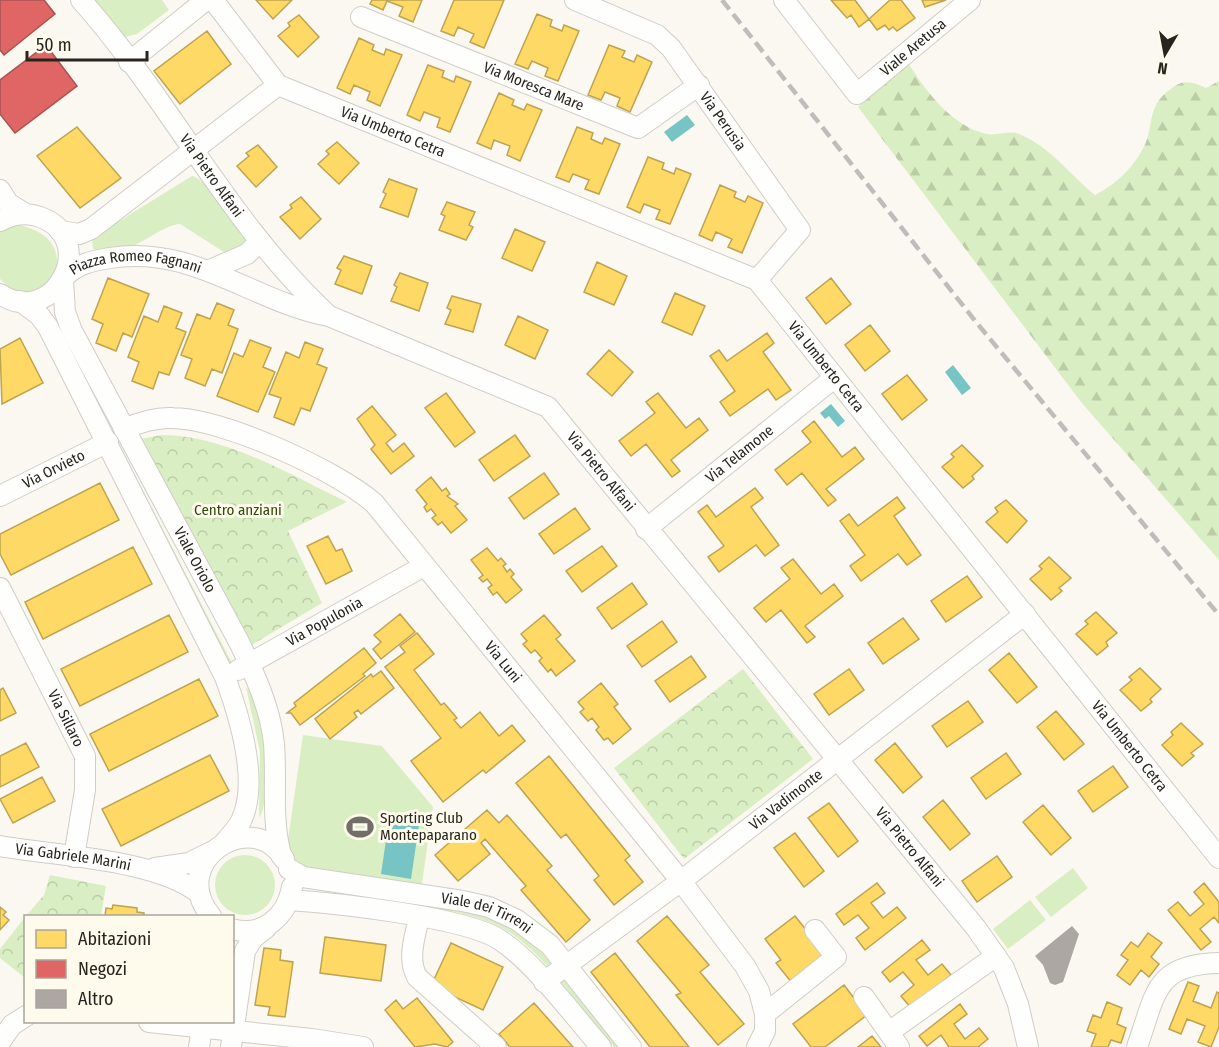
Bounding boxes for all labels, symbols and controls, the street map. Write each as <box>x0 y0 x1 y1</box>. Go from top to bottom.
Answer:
street label: Viale Aretusa <box>877 15 950 80</box>
scale bar <box>27 24 147 62</box>
north arrow <box>1135 24 1195 84</box>
text: 50 m <box>36 34 72 56</box>
street label: Via Moresca Mare <box>481 58 587 114</box>
text: N <box>1156 58 1169 78</box>
street label: Via Perusia <box>696 88 750 154</box>
street label: Via Umberto Cetra <box>338 102 448 161</box>
street label: Via Pietro Alfani <box>176 131 247 221</box>
street label: Piazza Romeo Fagnani <box>66 247 204 279</box>
street label: Via Umberto Cetra <box>784 317 868 416</box>
street label: Via Telamone <box>702 421 777 487</box>
street label: Via Pietro Alfani <box>563 428 639 515</box>
street label: Via Orvieto <box>19 446 88 492</box>
park label: Centro anziani <box>194 501 282 519</box>
street label: Viale Oriolo <box>170 524 220 596</box>
street label: Via Populonia <box>283 593 366 650</box>
street label: Via Luni <box>481 637 525 686</box>
street label: Via Sillaro <box>44 687 88 750</box>
street label: Via Umberto Cetra <box>1088 697 1171 795</box>
street label: Via Vadimonte <box>746 765 826 834</box>
street label: Via Pietro Alfani <box>872 804 947 891</box>
place label: Sporting Club Montepaparano <box>380 809 477 844</box>
sports icon: Sporting Club Montepaparano <box>345 812 375 842</box>
street label: Via Gabriele Marini <box>14 840 133 874</box>
street label: Viale dei Tirreni <box>440 889 536 937</box>
legend <box>24 915 234 1023</box>
text: Abitazioni <box>78 928 151 950</box>
text: Negozi <box>78 958 127 980</box>
text: Altro <box>78 988 113 1010</box>

